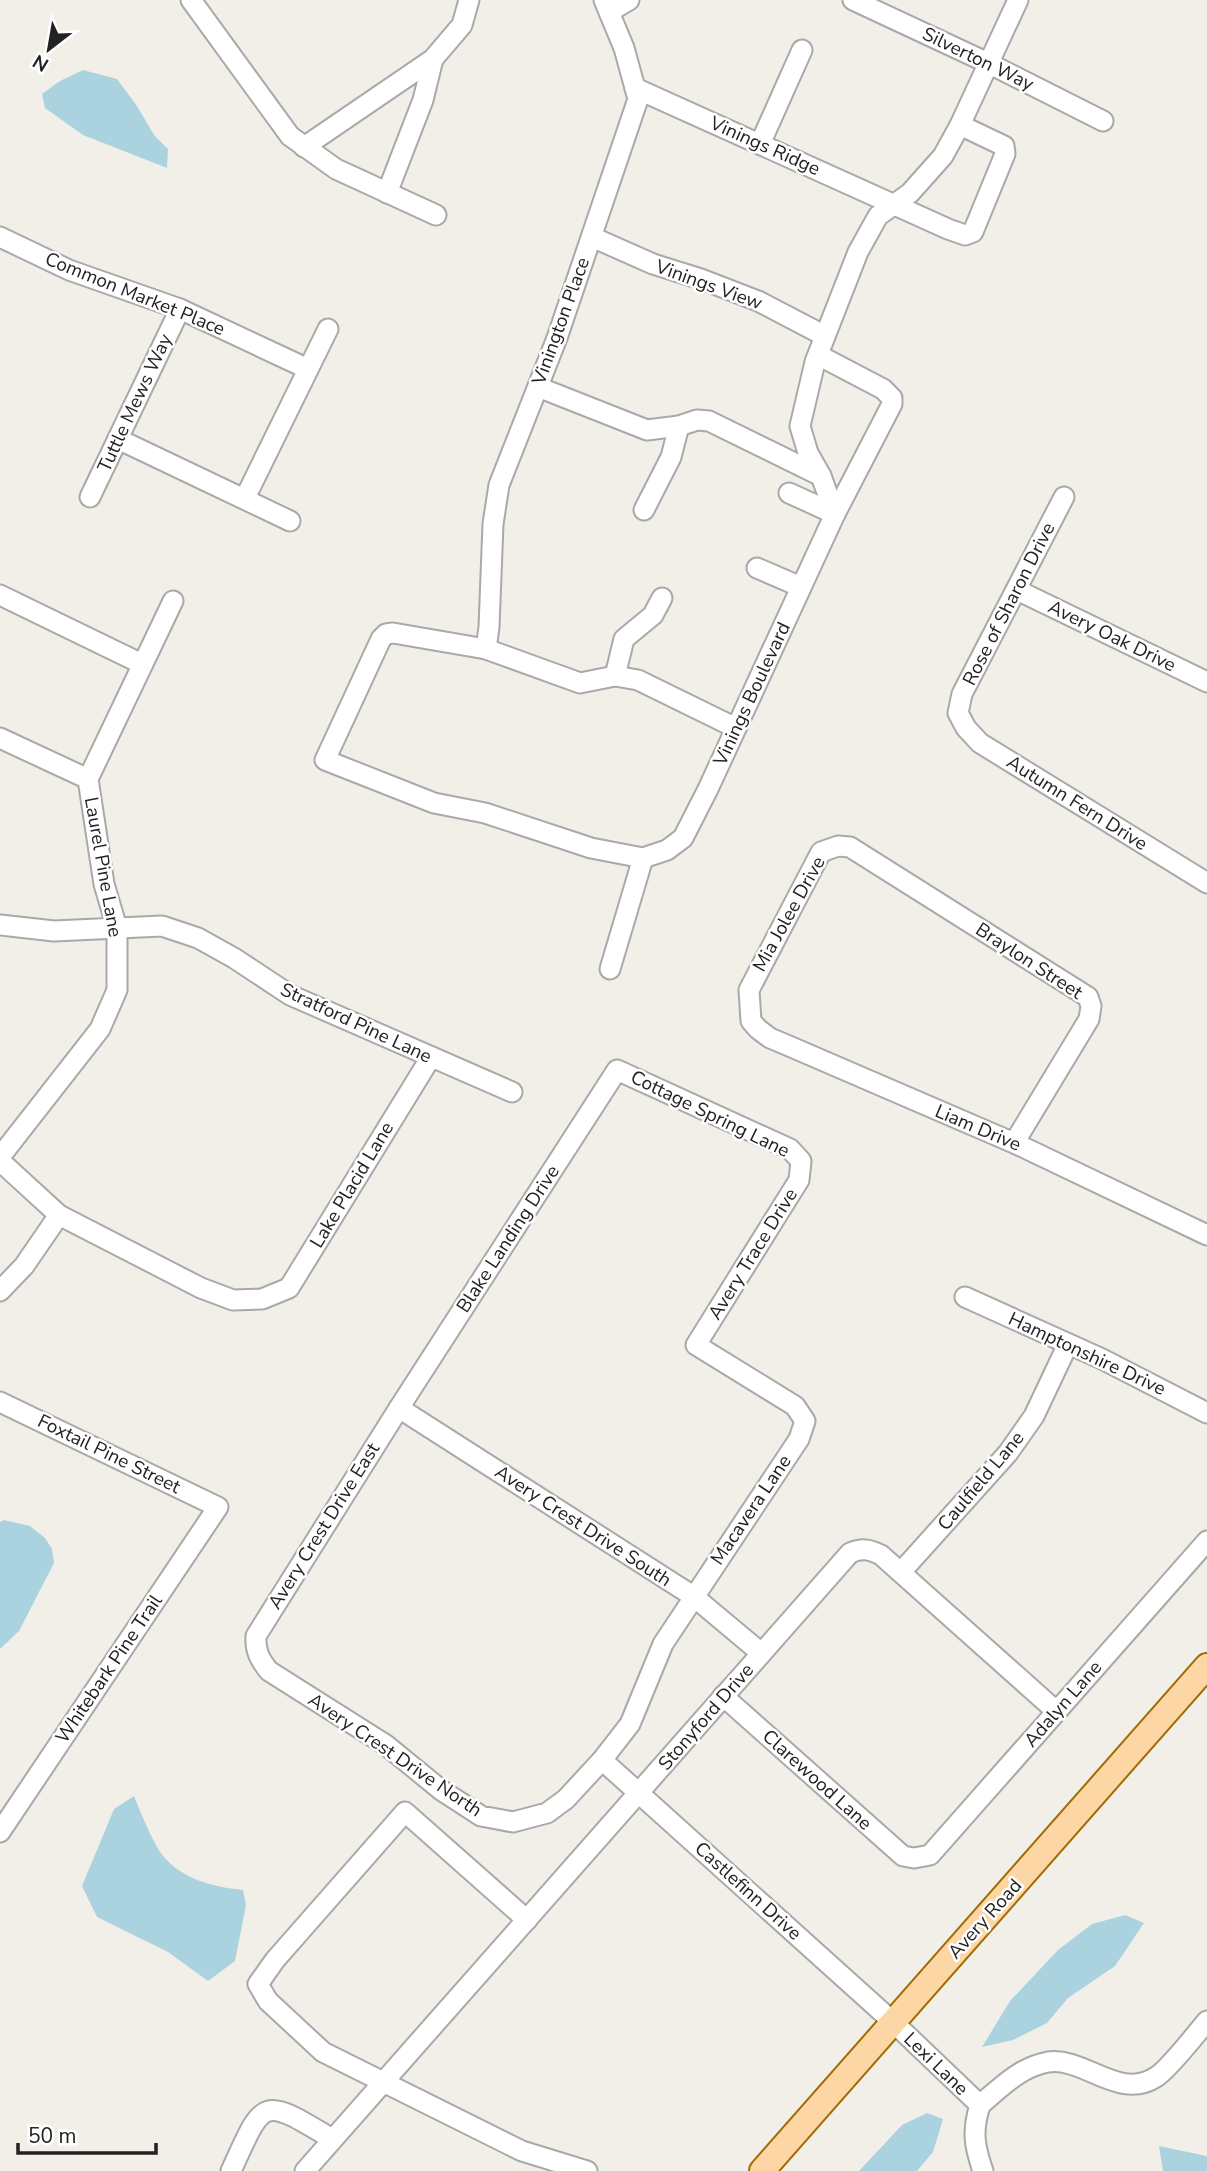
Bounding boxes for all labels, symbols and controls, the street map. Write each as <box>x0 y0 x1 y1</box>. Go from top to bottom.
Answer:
north arrow <box>14 14 84 84</box>
street label: Silverton Way <box>918 21 1038 97</box>
text: N <box>28 48 54 78</box>
street label: Vinings Ridge <box>705 110 824 182</box>
street label: Common Market Place <box>41 246 229 342</box>
street label: Vinings View <box>651 253 766 316</box>
street label: Vinington Place <box>526 254 596 389</box>
street label: Tuttle Mews Way <box>92 329 179 476</box>
street label: Rose of Sharon Drive <box>957 518 1061 690</box>
street label: Avery Oak Drive <box>1044 594 1180 678</box>
street label: Vinings Boulevard <box>707 618 797 771</box>
street label: Autumn Fern Drive <box>1002 749 1152 857</box>
street label: Laurel Pine Lane <box>78 795 128 939</box>
street label: Mia Jolee Drive <box>747 852 831 976</box>
street label: Braylon Street <box>970 917 1088 1006</box>
street label: Stratford Pine Lane <box>276 976 436 1070</box>
street label: Cottage Spring Lane <box>626 1064 794 1164</box>
street label: Liam Drive <box>931 1098 1025 1158</box>
street label: Lake Placid Lane <box>304 1117 400 1253</box>
street label: Blake Landing Drive <box>450 1160 566 1318</box>
street label: Avery Trace Drive <box>702 1183 804 1325</box>
street label: Hamptonshire Drive <box>1004 1306 1170 1402</box>
street label: Foxtail Pine Street <box>33 1408 185 1500</box>
street label: Caulfield Lane <box>932 1426 1030 1536</box>
street label: Avery Crest Drive East <box>262 1437 386 1614</box>
street label: Macavera Lane <box>705 1450 797 1570</box>
street label: Avery Crest Drive South <box>490 1459 676 1593</box>
street label: Whitebark Pine Trail <box>50 1589 169 1748</box>
street label: Adalyn Lane <box>1018 1655 1108 1753</box>
street label: Stonyford Drive <box>652 1658 760 1776</box>
street label: Avery Crest Drive North <box>303 1687 487 1823</box>
street label: Clarewood Lane <box>757 1724 877 1836</box>
street label: Castlefinn Drive <box>689 1836 807 1946</box>
street label: Avery Road <box>942 1873 1028 1965</box>
street label: Lexi Lane <box>898 2027 974 2101</box>
scale bar <box>18 2112 156 2156</box>
text: 50 m <box>28 2122 77 2150</box>

